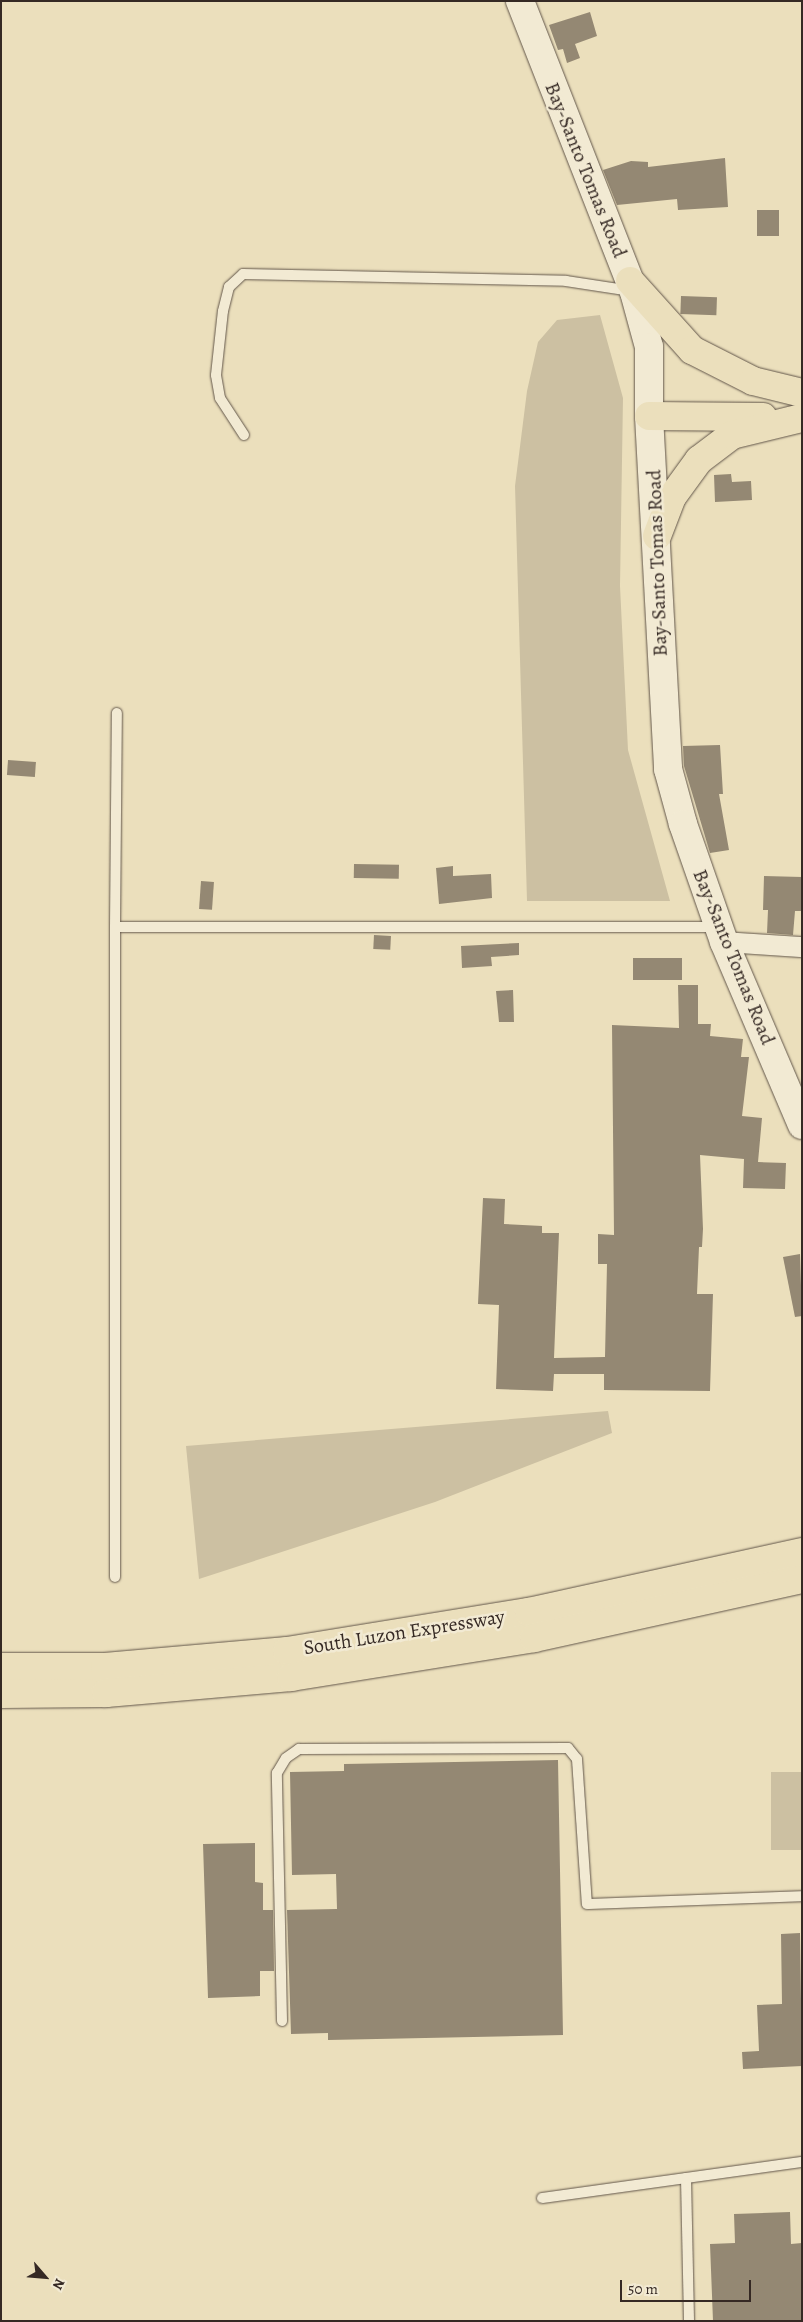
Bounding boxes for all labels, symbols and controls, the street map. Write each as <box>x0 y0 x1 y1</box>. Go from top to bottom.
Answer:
street label: Bay-Santo Tomas Road <box>540 79 632 261</box>
street label: Bay-Santo Tomas Road <box>642 469 672 657</box>
street label: Bay-Santo Tomas Road <box>688 866 780 1048</box>
street label: South Luzon Expressway <box>302 1604 506 1660</box>
north arrow <box>20 2252 70 2302</box>
scale bar <box>623 2270 754 2302</box>
text: N <box>48 2275 70 2293</box>
text: 50 m <box>628 2279 658 2299</box>

